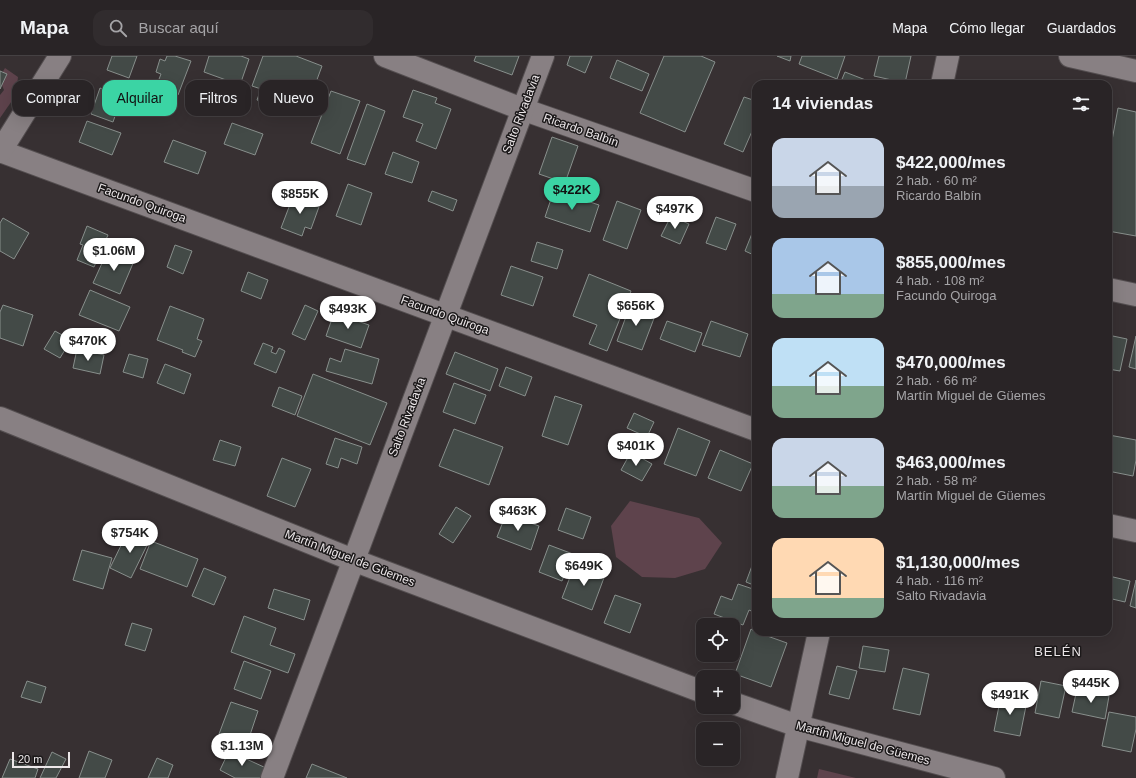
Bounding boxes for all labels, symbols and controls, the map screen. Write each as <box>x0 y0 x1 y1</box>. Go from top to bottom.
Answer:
search box <box>93 10 373 46</box>
text: Mapa <box>20 17 69 38</box>
icon: search <box>107 17 129 39</box>
text: Buscar aquí <box>139 19 219 36</box>
text: Mapa <box>892 20 927 36</box>
text: Cómo llegar <box>949 20 1025 36</box>
text: Guardados <box>1047 20 1116 36</box>
street label: Salto Rivadavia <box>500 72 543 155</box>
chip: Comprar <box>12 80 94 116</box>
chip: Alquilar <box>102 80 177 116</box>
chip: Filtros <box>185 80 251 116</box>
chip: Nuevo <box>259 80 328 116</box>
icon: filters <box>1070 93 1092 115</box>
text: 14 viviendas <box>772 94 873 113</box>
street label: Ricardo Balbín <box>542 111 620 149</box>
text: $422,000/mes <box>896 153 1006 172</box>
icon: home <box>804 154 852 202</box>
text: 2 hab. · 60 m² <box>896 173 977 188</box>
pin: $422K <box>544 177 600 211</box>
street label: Facundo Quiroga <box>96 181 188 226</box>
pin: $855K <box>272 181 328 215</box>
text: $422K <box>553 182 591 197</box>
text: $855K <box>281 186 319 201</box>
text: Ricardo Balbín <box>896 188 981 203</box>
pin: $497K <box>647 196 703 230</box>
text: $497K <box>656 201 694 216</box>
pin: $1.06M <box>81 238 147 272</box>
text: $1.06M <box>92 243 136 258</box>
text: $855,000/mes <box>896 253 1006 272</box>
icon: home <box>804 254 852 302</box>
text: 4 hab. · 108 m² <box>896 273 984 288</box>
text: Facundo Quiroga <box>896 288 996 303</box>
street label: Facundo Quiroga <box>399 293 491 338</box>
pin: $656K <box>608 293 664 327</box>
pin: $493K <box>320 296 376 330</box>
text: $656K <box>617 298 655 313</box>
text: $493K <box>329 301 367 316</box>
pin: $470K <box>60 328 116 362</box>
text: $470K <box>69 333 107 348</box>
text: $470,000/mes <box>896 353 1006 372</box>
icon: home <box>804 354 852 402</box>
text: 2 hab. · 66 m² <box>896 373 977 388</box>
street label: Salto Rivadavia <box>386 375 429 458</box>
text: Martín Miguel de Güemes <box>896 388 1046 403</box>
pin: $401K <box>608 433 664 467</box>
text: $401K <box>617 438 655 453</box>
text: $463,000/mes <box>896 453 1006 472</box>
icon: home <box>804 454 852 502</box>
text: 2 hab. · 58 m² <box>896 473 977 488</box>
text: Martín Miguel de Güemes <box>896 488 1046 503</box>
pin: $463K <box>490 498 546 532</box>
text: $463K <box>499 503 537 518</box>
pin: $754K <box>102 520 158 554</box>
text: $754K <box>111 525 149 540</box>
street label: Martín Miguel de Güemes <box>283 527 417 589</box>
pin: $649K <box>556 553 612 587</box>
text: $1,130,000/mes <box>896 553 1020 572</box>
icon: home <box>804 554 852 602</box>
text: $649K <box>565 558 603 573</box>
text: 4 hab. · 116 m² <box>896 573 983 588</box>
text: Salto Rivadavia <box>896 588 986 603</box>
map controls <box>696 618 740 766</box>
button: locate <box>696 618 740 662</box>
district label: BELÉN <box>1034 644 1082 659</box>
button: + <box>696 670 740 714</box>
pin: $445K <box>1063 670 1119 704</box>
text: $445K <box>1072 675 1110 690</box>
pin: $491K <box>982 682 1038 716</box>
text: $491K <box>991 687 1029 702</box>
street label: Martín Miguel de Güemes <box>795 718 931 768</box>
button: − <box>696 722 740 766</box>
pin: $1.13M <box>209 733 275 767</box>
text: $1.13M <box>220 738 264 753</box>
scale bar <box>12 750 70 769</box>
text: 20 m <box>18 753 42 765</box>

